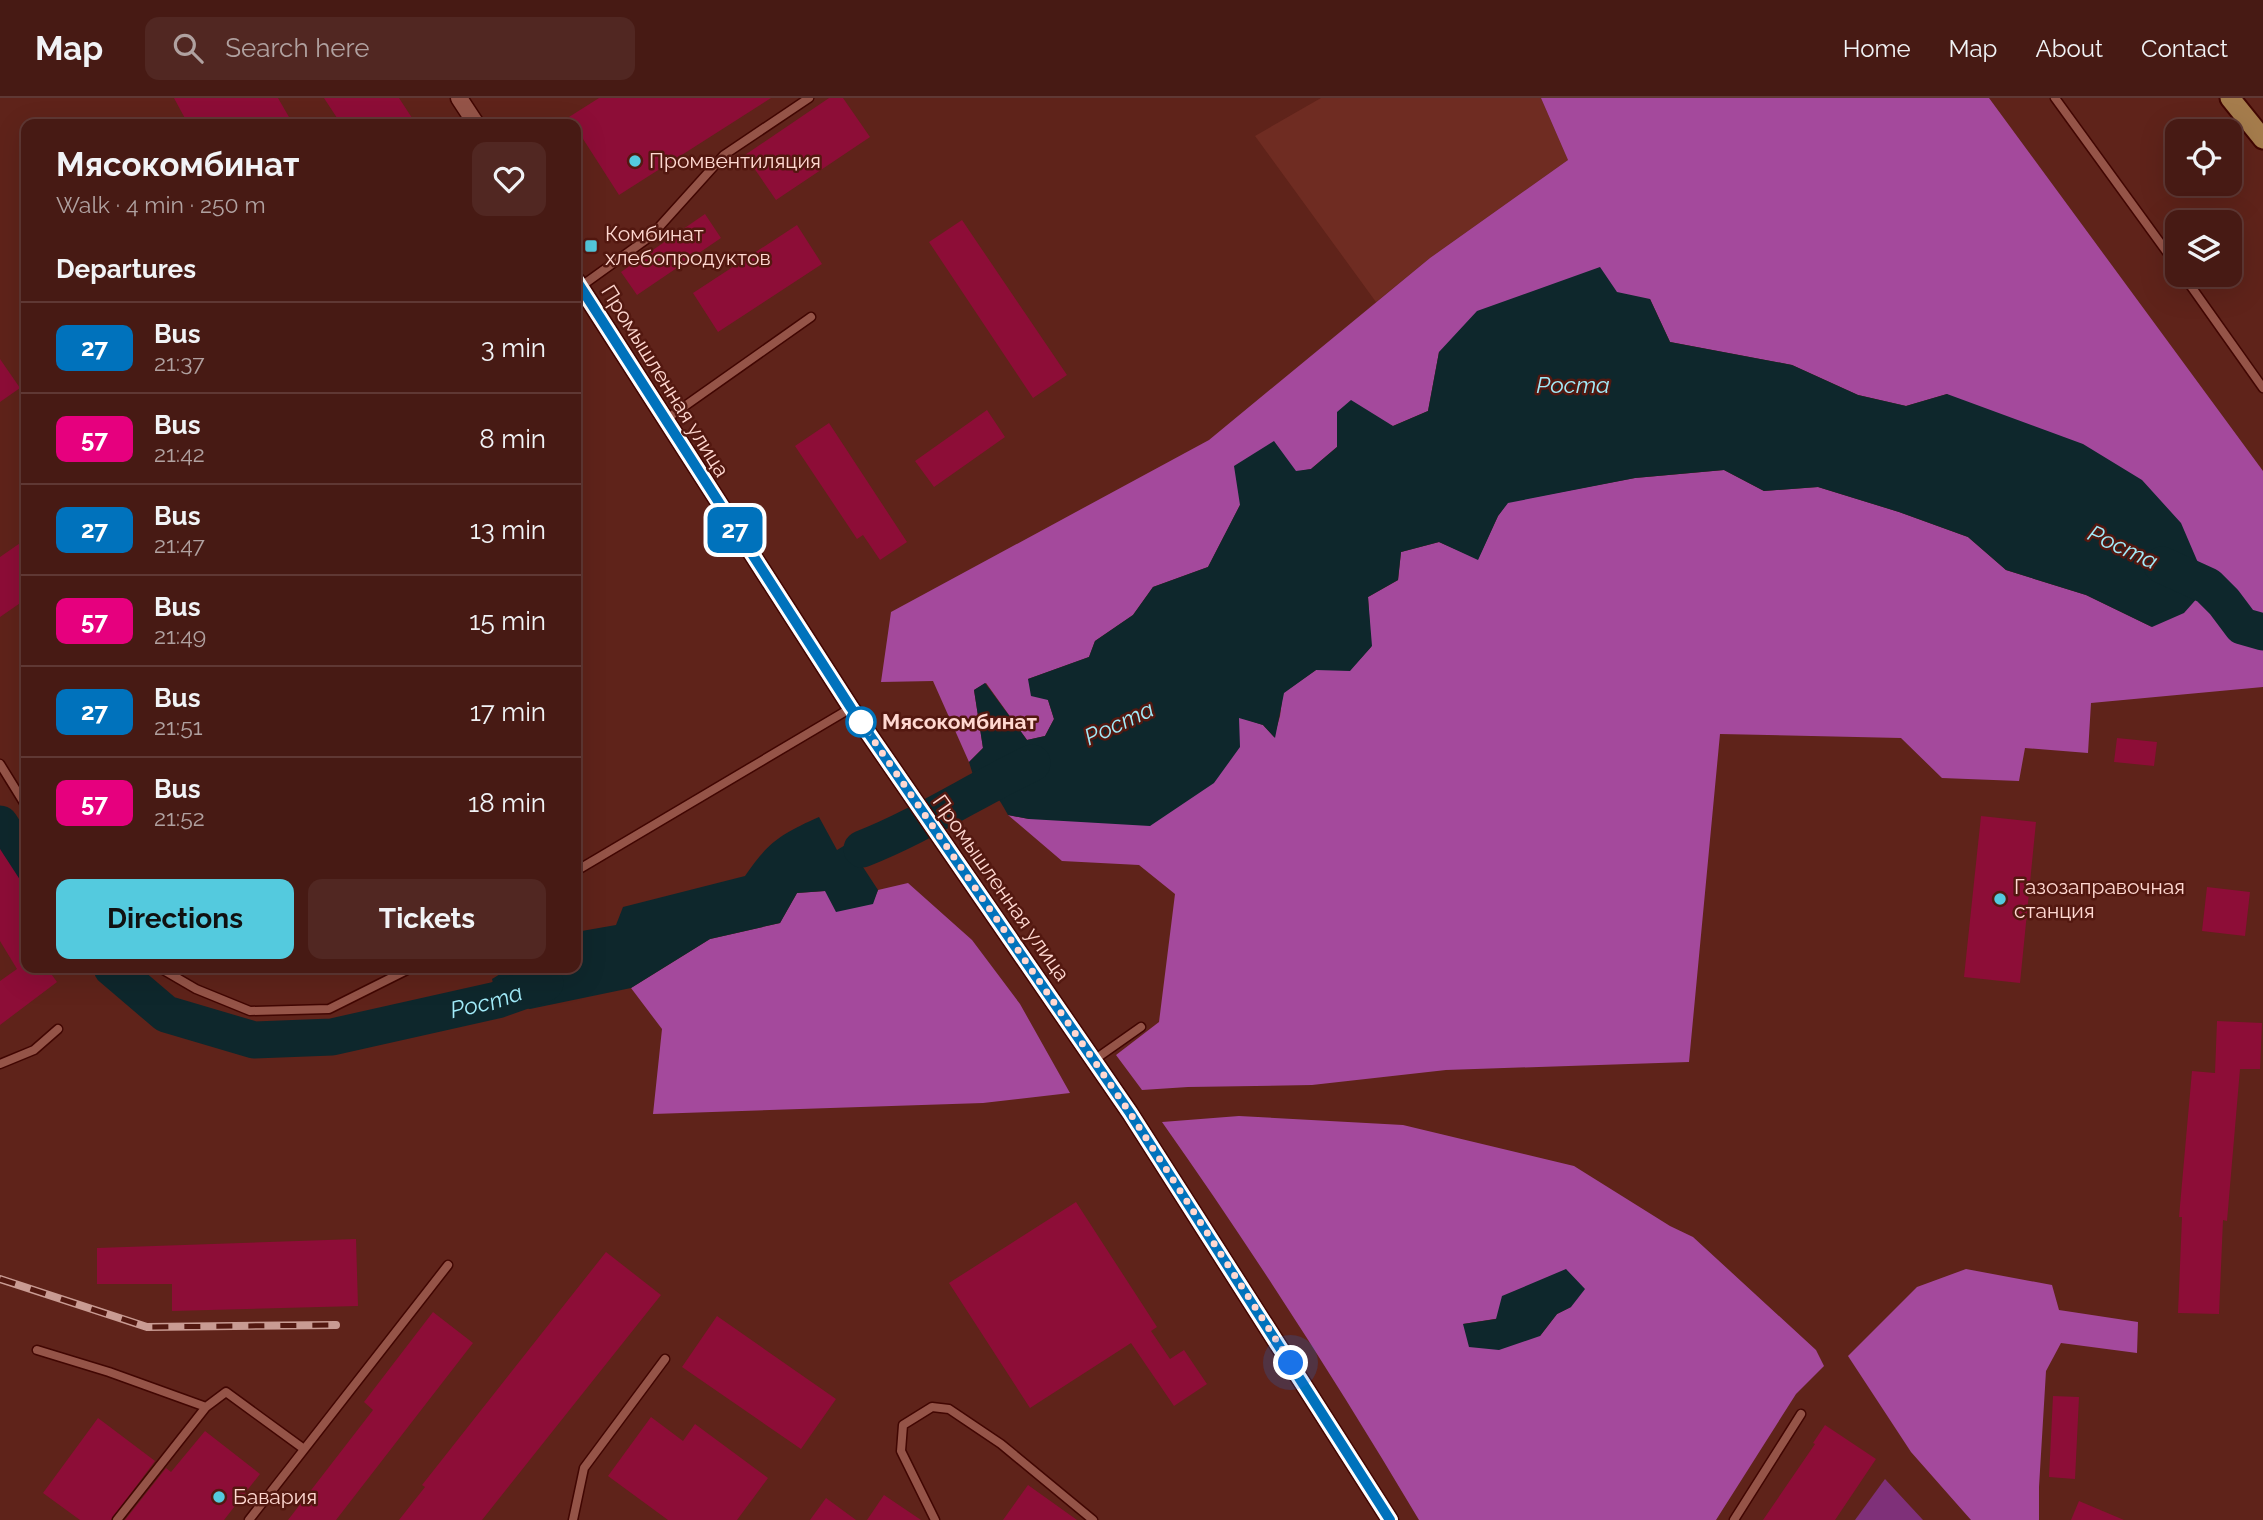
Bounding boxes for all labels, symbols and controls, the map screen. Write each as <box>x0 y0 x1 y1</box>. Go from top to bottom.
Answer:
search box <box>145 17 635 80</box>
text: Map <box>35 29 103 68</box>
icon: search <box>169 29 207 67</box>
text: Search here <box>225 33 370 63</box>
text: Home <box>1843 34 1911 63</box>
text: Map <box>1949 34 1997 63</box>
text: About <box>2035 34 2103 63</box>
text: Contact <box>2141 34 2228 63</box>
map controls <box>2165 119 2242 287</box>
button: locate <box>2165 119 2242 196</box>
button: heart <box>472 142 546 216</box>
text: Мясокомбинат <box>56 145 299 184</box>
place label: Промвентиляция <box>649 148 821 173</box>
marker: Промвентиляция <box>627 153 643 169</box>
text: Walk · 4 min · 250 m <box>56 191 266 218</box>
button: layers <box>2165 210 2242 287</box>
place label: Комбинат хлебопродуктов <box>605 221 771 270</box>
marker: Комбинат хлебопродуктов <box>583 238 599 254</box>
text: Departures <box>56 254 196 284</box>
street label: Промышленная улица <box>596 280 735 481</box>
text: Bus <box>154 319 201 349</box>
text: 27 <box>81 333 108 362</box>
text: 3 min <box>481 333 546 363</box>
text: 21:37 <box>154 349 205 376</box>
water label: Роста <box>1536 371 1610 398</box>
text: Bus <box>154 410 201 440</box>
text: 57 <box>81 424 108 453</box>
text: 8 min <box>479 424 546 454</box>
text: 21:42 <box>154 440 205 467</box>
text: Bus <box>154 501 201 531</box>
line badge: 27 <box>704 507 766 553</box>
text: 27 <box>81 515 108 544</box>
text: 13 min <box>470 515 546 545</box>
text: 27 <box>722 515 749 544</box>
water label: Роста <box>2084 519 2163 574</box>
text: 21:47 <box>154 531 205 558</box>
text: Bus <box>154 592 201 622</box>
text: 57 <box>81 606 108 635</box>
text: 15 min <box>469 606 546 636</box>
text: 21:49 <box>154 622 206 649</box>
text: Bus <box>154 683 201 713</box>
water label: Роста <box>1080 695 1158 750</box>
text: 27 <box>81 697 108 726</box>
text: 17 min <box>470 697 546 727</box>
marker: Мясокомбинат <box>846 707 876 737</box>
place label: Мясокомбинат <box>882 709 1037 734</box>
text: 21:51 <box>154 713 203 740</box>
text: Bus <box>154 774 201 804</box>
text: 57 <box>81 788 108 817</box>
text: 18 min <box>468 788 546 818</box>
street label: Промышленная улица <box>928 790 1075 986</box>
text: 21:52 <box>154 804 205 831</box>
place label: Газозаправочная станция <box>2014 874 2185 923</box>
button: Directions <box>56 879 294 959</box>
button: Tickets <box>308 879 546 959</box>
marker: Газозаправочная станция <box>1992 891 2008 907</box>
water label: Роста <box>447 978 526 1023</box>
your location <box>1273 1345 1308 1380</box>
place label: Бавария <box>233 1484 317 1509</box>
marker: Бавария <box>211 1489 227 1505</box>

